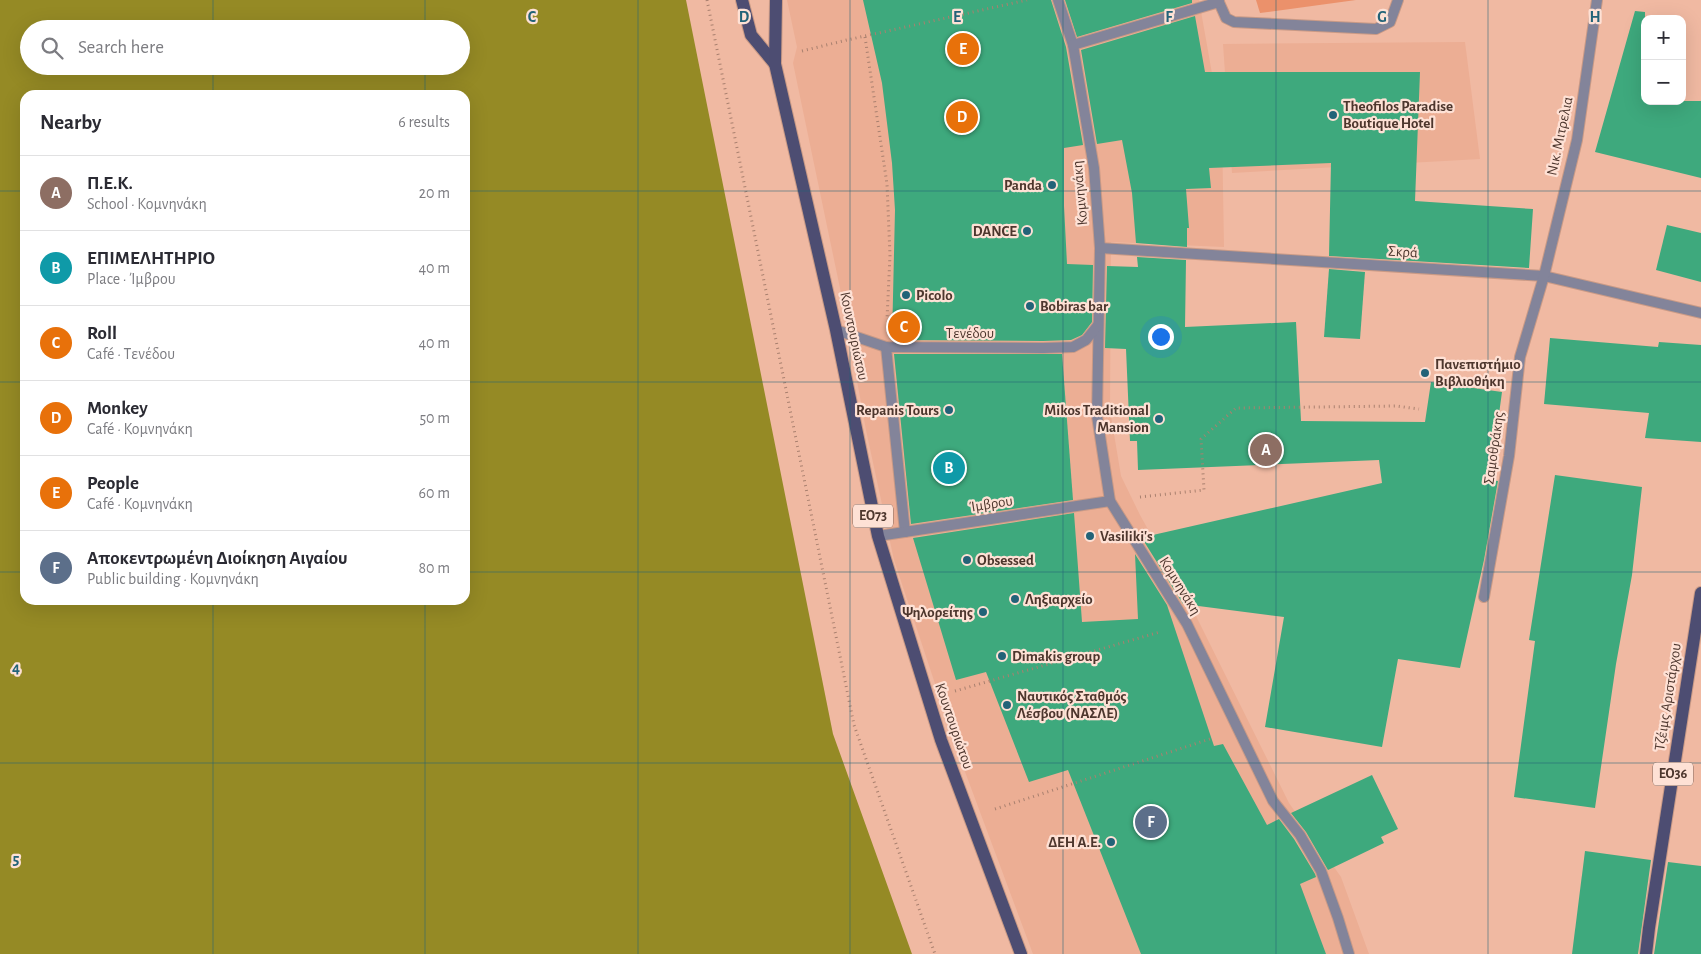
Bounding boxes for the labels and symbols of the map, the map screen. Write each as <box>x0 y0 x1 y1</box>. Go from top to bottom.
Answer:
text: C <box>528 9 537 25</box>
text: D <box>739 9 750 25</box>
text: E <box>953 9 961 25</box>
text: F <box>1165 9 1173 25</box>
text: G <box>1377 9 1387 25</box>
text: H <box>1589 9 1601 25</box>
pin: E <box>947 30 979 68</box>
street label: Νικ. Μιτρελια <box>1544 95 1576 177</box>
pin: D <box>946 98 978 136</box>
place label: Theofilos Paradise Boutique Hotel <box>1343 99 1453 131</box>
marker: Theofilos Paradise Boutique Hotel <box>1327 109 1339 121</box>
street label: Κομνηνάκη <box>1070 160 1090 226</box>
place label: Panda <box>1004 178 1042 193</box>
marker: Panda <box>1046 179 1058 191</box>
place label: DANCE <box>973 224 1017 239</box>
marker: DANCE <box>1021 225 1033 237</box>
street label: Σκρά <box>1388 243 1418 261</box>
place label: Picolo <box>916 288 953 303</box>
marker: Picolo <box>900 289 912 301</box>
street label: Κουντουριώτου <box>837 290 871 382</box>
place label: Bobiras bar <box>1040 299 1109 314</box>
marker: Bobiras bar <box>1024 300 1036 312</box>
pin: C <box>888 308 920 346</box>
your location <box>1148 324 1174 350</box>
street label: Τενέδου <box>946 326 994 341</box>
place label: Πανεπιστήμιο Βιβλιοθήκη <box>1435 357 1521 389</box>
marker: Πανεπιστήμιο Βιβλιοθήκη <box>1419 367 1431 379</box>
place label: Repanis Tours <box>856 403 939 418</box>
place label: Mikos Traditional Mansion <box>1044 403 1149 435</box>
marker: Repanis Tours <box>943 404 955 416</box>
street label: Σαμοθράκης <box>1481 410 1507 485</box>
marker: Mikos Traditional Mansion <box>1153 413 1165 425</box>
pin: A <box>1250 431 1282 469</box>
pin: B <box>933 449 965 487</box>
street label: Ίμβρου <box>968 493 1014 515</box>
road number: ΕΟ73 <box>853 504 893 528</box>
place label: Vasiliki's <box>1100 529 1153 544</box>
marker: Vasiliki's <box>1084 530 1096 542</box>
place label: Obsessed <box>977 553 1034 568</box>
marker: Obsessed <box>961 554 973 566</box>
street label: Κομνηνάκη <box>1156 554 1204 618</box>
place label: Ληξιαρχείο <box>1025 592 1093 607</box>
marker: Ληξιαρχείο <box>1009 593 1021 605</box>
place label: Ψηλορείτης <box>902 605 973 620</box>
marker: Ψηλορείτης <box>977 606 989 618</box>
street label: Τζέιμς Αριστάρχου <box>1652 642 1684 752</box>
place label: Dimakis group <box>1012 649 1100 664</box>
marker: Dimakis group <box>996 650 1008 662</box>
text: 4 <box>12 660 20 676</box>
street label: Κουντουριώτου <box>932 681 976 771</box>
place label: Ναυτικός Σταθμός Λέσβου (ΝΑΣΛΕ) <box>1017 689 1127 721</box>
marker: Ναυτικός Σταθμός Λέσβου (ΝΑΣΛΕ) <box>1001 699 1013 711</box>
road number: ΕΟ36 <box>1653 762 1693 786</box>
pin: F <box>1135 803 1167 841</box>
place label: ΔΕΗ Α.Ε. <box>1048 835 1101 850</box>
marker: ΔΕΗ Α.Ε. <box>1105 836 1117 848</box>
text: 5 <box>13 851 20 867</box>

